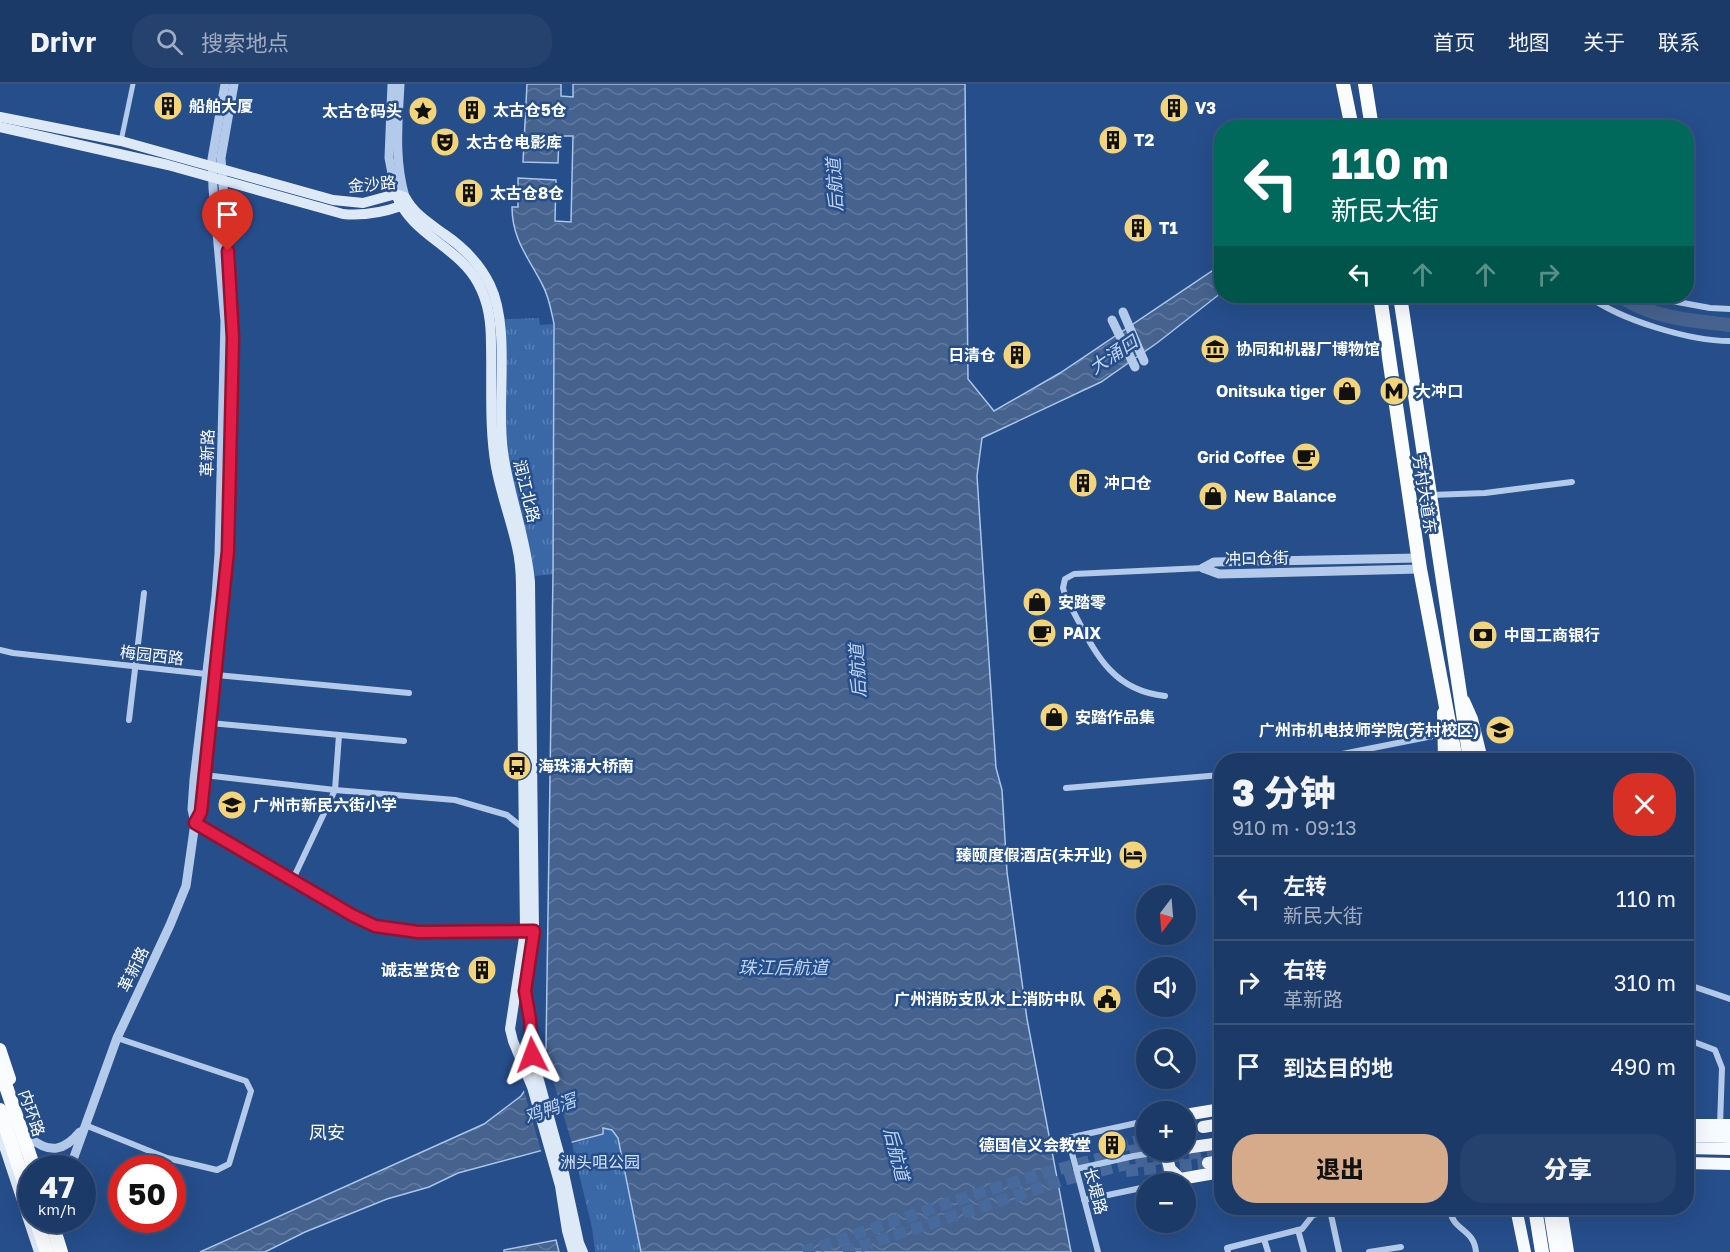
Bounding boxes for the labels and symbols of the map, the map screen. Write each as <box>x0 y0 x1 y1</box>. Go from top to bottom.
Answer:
building icon: 船舶大厦 <box>152 90 184 122</box>
building icon: V3 <box>1158 92 1190 124</box>
building icon: 太古仓5仓 <box>456 94 488 126</box>
place icon: 太古仓码头 <box>407 95 439 127</box>
place label: 船舶大厦 <box>189 96 253 116</box>
place label: V3 <box>1195 98 1216 118</box>
place label: 太古仓5仓 <box>493 100 567 120</box>
place label: 太古仓码头 <box>322 101 402 121</box>
building icon: T2 <box>1097 124 1129 156</box>
theatre icon: 太古仓电影库 <box>429 126 461 158</box>
place label: T2 <box>1134 130 1154 150</box>
place label: 太古仓电影库 <box>466 132 562 152</box>
water label: 后航道 <box>821 154 846 213</box>
street label: 金沙路 <box>347 172 397 196</box>
building icon: 太古仓8仓 <box>453 177 485 209</box>
place label: 太古仓8仓 <box>490 183 564 203</box>
pin <box>202 189 253 251</box>
building icon: T1 <box>1122 212 1154 244</box>
place label: T1 <box>1159 218 1178 238</box>
water label: 大涌口 <box>1084 329 1143 378</box>
museum icon: 协同和机器厂博物馆 <box>1199 333 1231 365</box>
building icon: 日清仓 <box>1001 339 1033 371</box>
place label: 协同和机器厂博物馆 <box>1236 339 1380 359</box>
place label: 日清仓 <box>948 345 996 365</box>
shop icon: Onitsuka tiger <box>1331 375 1363 407</box>
metro station icon: 大冲口 <box>1378 375 1410 407</box>
place label: Onitsuka tiger <box>1216 381 1326 401</box>
place label: 大冲口 <box>1415 381 1463 401</box>
street label: 革新路 <box>196 429 218 477</box>
cafe icon: Grid Coffee <box>1290 441 1322 473</box>
place label: Grid Coffee <box>1197 447 1285 467</box>
street label: 芳村大道东 <box>1409 453 1441 535</box>
street label: 润江北路 <box>510 458 544 524</box>
building icon: 冲口仓 <box>1067 467 1099 499</box>
place label: 冲口仓 <box>1104 473 1152 493</box>
shop icon: New Balance <box>1197 480 1229 512</box>
place label: New Balance <box>1234 486 1336 506</box>
street label: 冲口仓街 <box>1225 547 1289 569</box>
shop icon: 安踏零 <box>1021 586 1053 618</box>
place label: 安踏零 <box>1058 592 1106 612</box>
cafe icon: PAIX <box>1026 617 1058 649</box>
bank icon: 中国工商银行 <box>1467 619 1499 651</box>
place label: PAIX <box>1063 623 1101 643</box>
place label: 中国工商银行 <box>1504 625 1600 645</box>
water label: 后航道 <box>844 640 869 699</box>
street label: 梅园西路 <box>119 642 185 668</box>
shop icon: 安踏作品集 <box>1038 701 1070 733</box>
place label: 安踏作品集 <box>1075 707 1155 727</box>
school or university icon: 广州市机电技师学院(芳村校区) <box>1484 714 1516 746</box>
place label: 广州市机电技师学院(芳村校区) <box>1259 720 1479 740</box>
bus stop icon: 海珠涌大桥南 <box>501 750 533 782</box>
place label: 海珠涌大桥南 <box>538 756 634 776</box>
school or university icon: 广州市新民六街小学 <box>216 789 248 821</box>
place label: 广州市新民六街小学 <box>253 795 397 815</box>
hotel icon: 臻颐度假酒店(未开业) <box>1117 839 1149 871</box>
place label: 臻颐度假酒店(未开业) <box>956 845 1112 865</box>
north arrow <box>1136 885 1196 945</box>
street label: 革新路 <box>113 943 153 995</box>
building icon: 诚志堂货仓 <box>466 954 498 986</box>
water label: 珠江后航道 <box>738 956 831 978</box>
place label: 诚志堂货仓 <box>381 960 461 980</box>
public building icon: 广州消防支队水上消防中队 <box>1091 983 1123 1015</box>
place label: 广州消防支队水上消防中队 <box>894 989 1086 1009</box>
position arrow <box>500 1023 564 1087</box>
street label: 内环路 <box>15 1087 49 1139</box>
water label: 鸡鸭滘 <box>521 1087 582 1128</box>
district label: 凤安 <box>309 1121 345 1143</box>
water label: 后航道 <box>880 1125 915 1186</box>
building icon: 德国信义会教堂 <box>1096 1129 1128 1161</box>
place label: 德国信义会教堂 <box>979 1135 1091 1155</box>
park label: 洲头咀公园 <box>560 1152 640 1172</box>
speed limit sign: 50 <box>108 1155 186 1233</box>
street label: 长堤路 <box>1080 1165 1112 1217</box>

